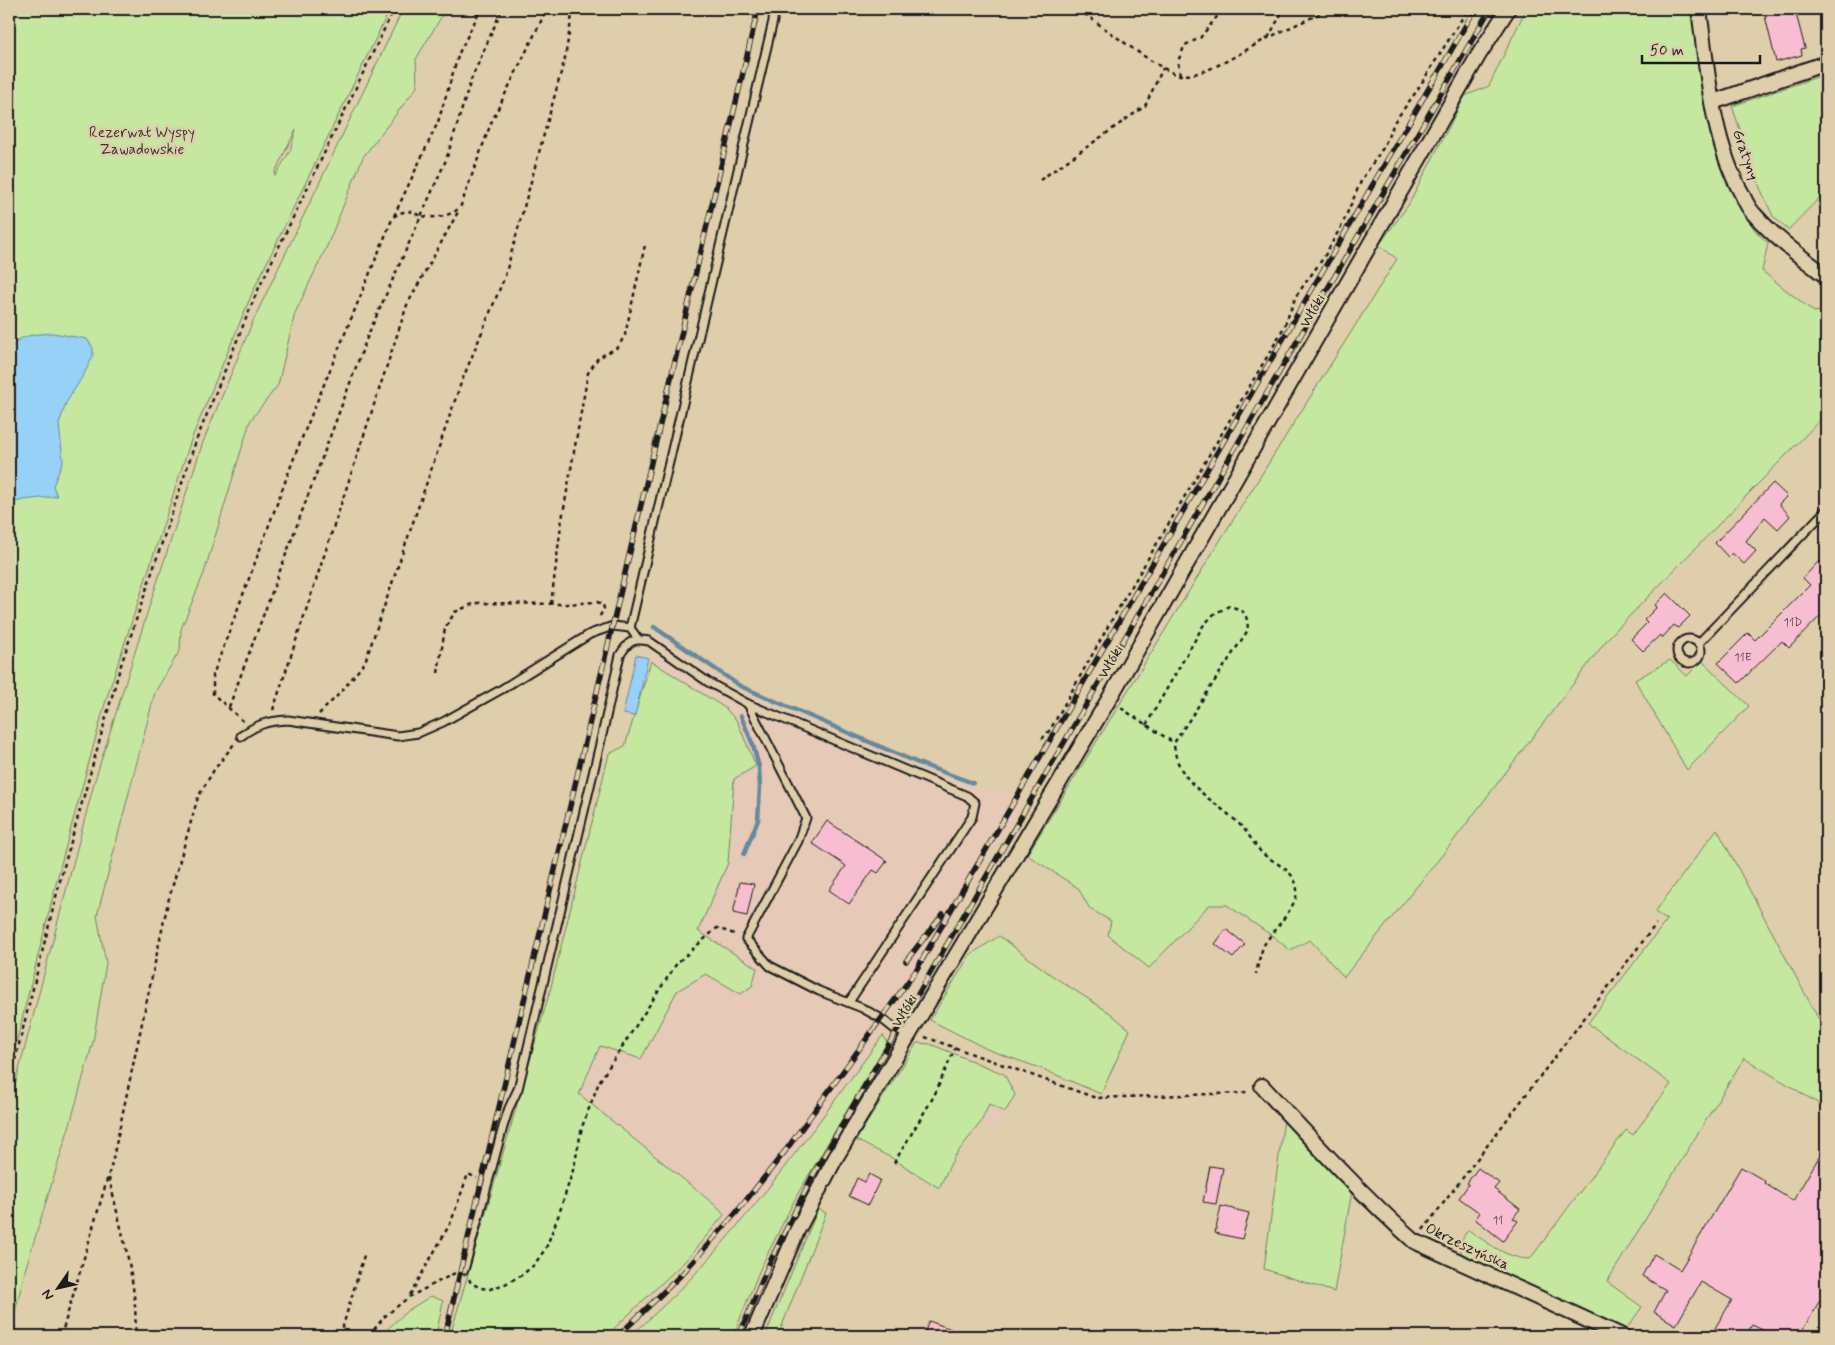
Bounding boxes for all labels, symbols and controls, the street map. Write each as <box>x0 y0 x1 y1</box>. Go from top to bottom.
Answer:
scale bar <box>1642 32 1760 64</box>
text: 50 m <box>1650 41 1684 61</box>
park label: Rezerwat Wyspy Zawadowskie <box>89 123 195 160</box>
street label: Gratyny <box>1727 127 1763 183</box>
street label: Włóki <box>1295 291 1331 331</box>
house number: 11D <box>1784 615 1802 631</box>
street label: Włóki <box>1093 642 1129 682</box>
house number: 11E <box>1734 650 1752 666</box>
street label: Włóki <box>887 991 923 1031</box>
house number: 11 <box>1493 1213 1503 1229</box>
street label: Okrzeszyńska <box>1422 1219 1512 1275</box>
north arrow <box>32 1262 82 1312</box>
text: N <box>38 1286 58 1304</box>

